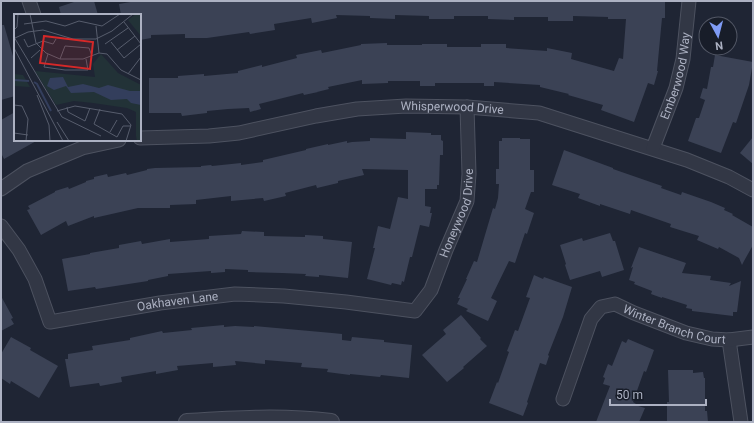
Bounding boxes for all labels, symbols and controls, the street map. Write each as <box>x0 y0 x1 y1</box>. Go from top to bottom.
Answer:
inset map <box>14 14 141 141</box>
north arrow <box>698 16 738 56</box>
street label: Emberwood Way <box>658 31 693 121</box>
text: N <box>714 39 724 52</box>
street label: Whisperwood Drive <box>401 99 504 117</box>
street label: Honeywood Drive <box>437 168 476 260</box>
street label: Oakhaven Lane <box>136 289 219 314</box>
street label: Winter Branch Court <box>621 302 726 347</box>
scale bar <box>610 381 706 407</box>
text: 50 m <box>616 388 643 402</box>

